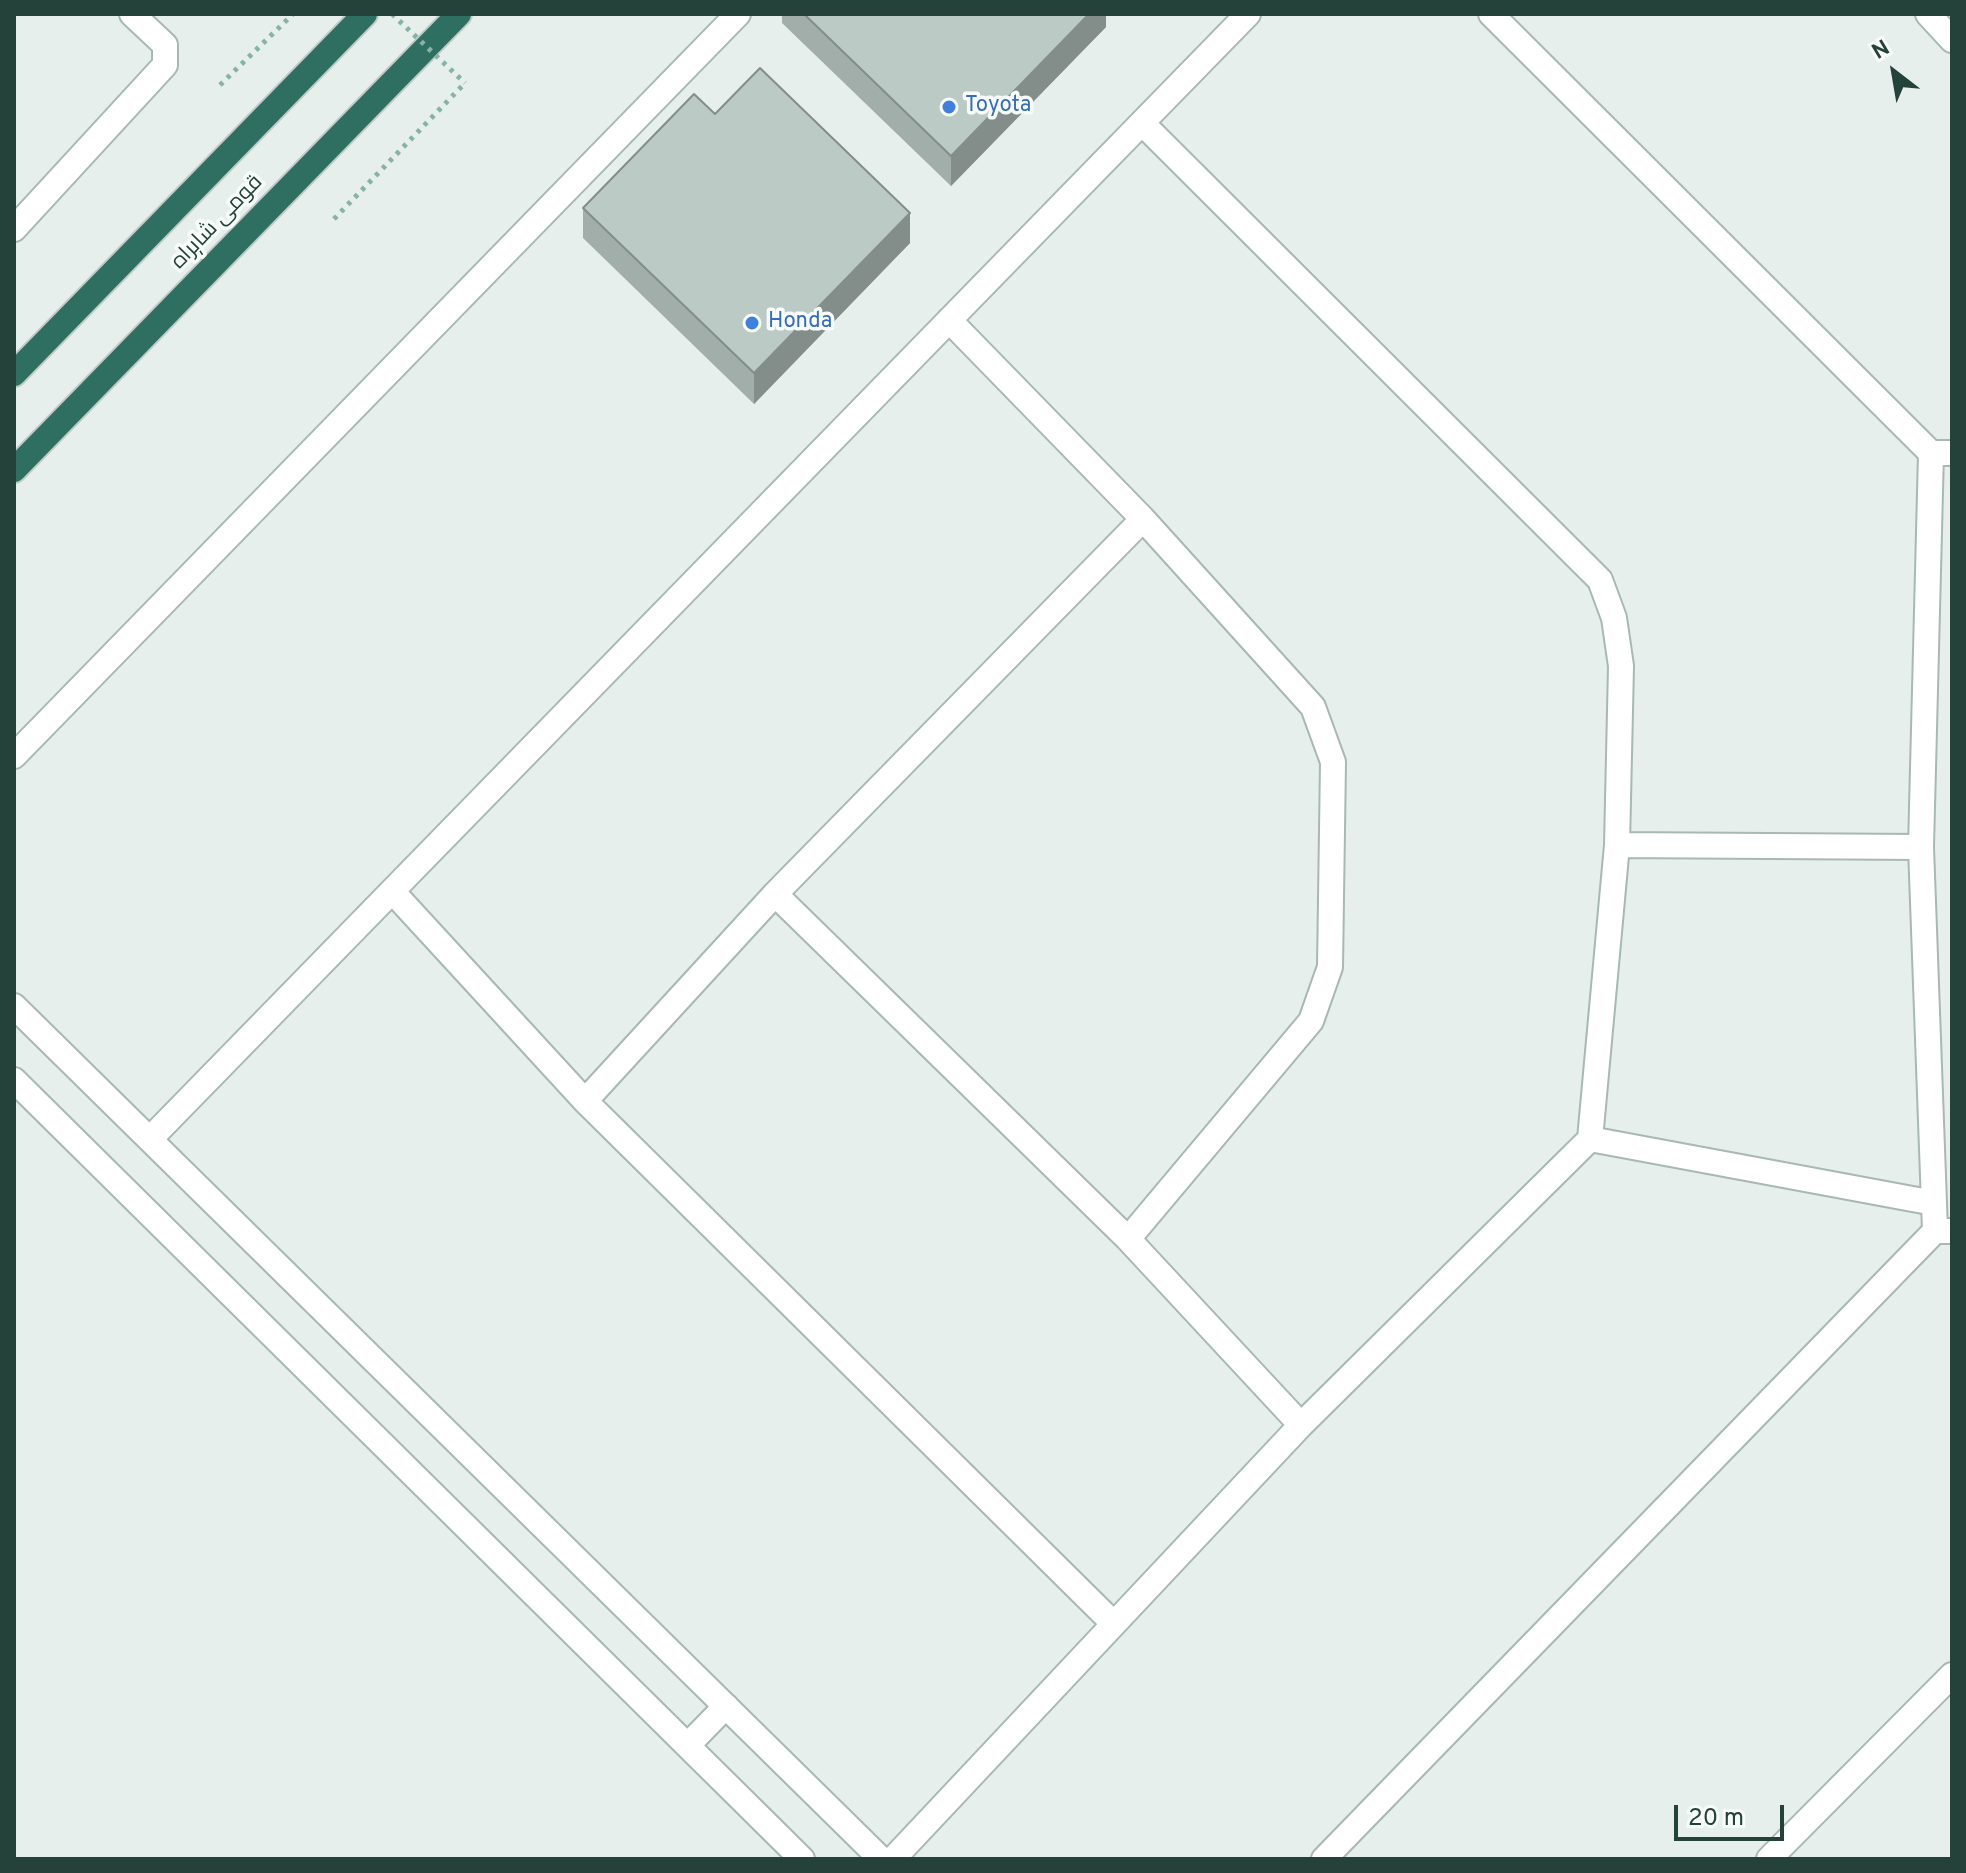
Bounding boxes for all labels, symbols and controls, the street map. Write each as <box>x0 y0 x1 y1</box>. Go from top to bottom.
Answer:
north arrow <box>1854 32 1934 112</box>
text: N <box>1868 35 1895 67</box>
place label: Toyota <box>965 94 1031 120</box>
marker: Toyota <box>940 98 958 116</box>
street label: قومی شاہراہ <box>167 170 269 276</box>
place label: Honda <box>768 310 832 336</box>
marker: Honda <box>743 314 761 332</box>
scale bar <box>1678 1789 1788 1839</box>
text: 20 m <box>1688 1804 1744 1834</box>

